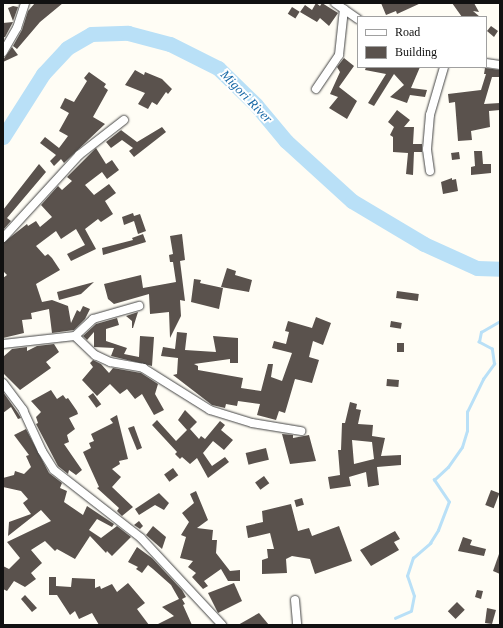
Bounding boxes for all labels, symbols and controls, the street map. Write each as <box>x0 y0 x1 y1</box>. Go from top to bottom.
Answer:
legend <box>357 16 487 68</box>
text: Road <box>395 25 420 39</box>
text: Building <box>395 45 437 59</box>
water label: Migori River <box>217 67 275 127</box>

